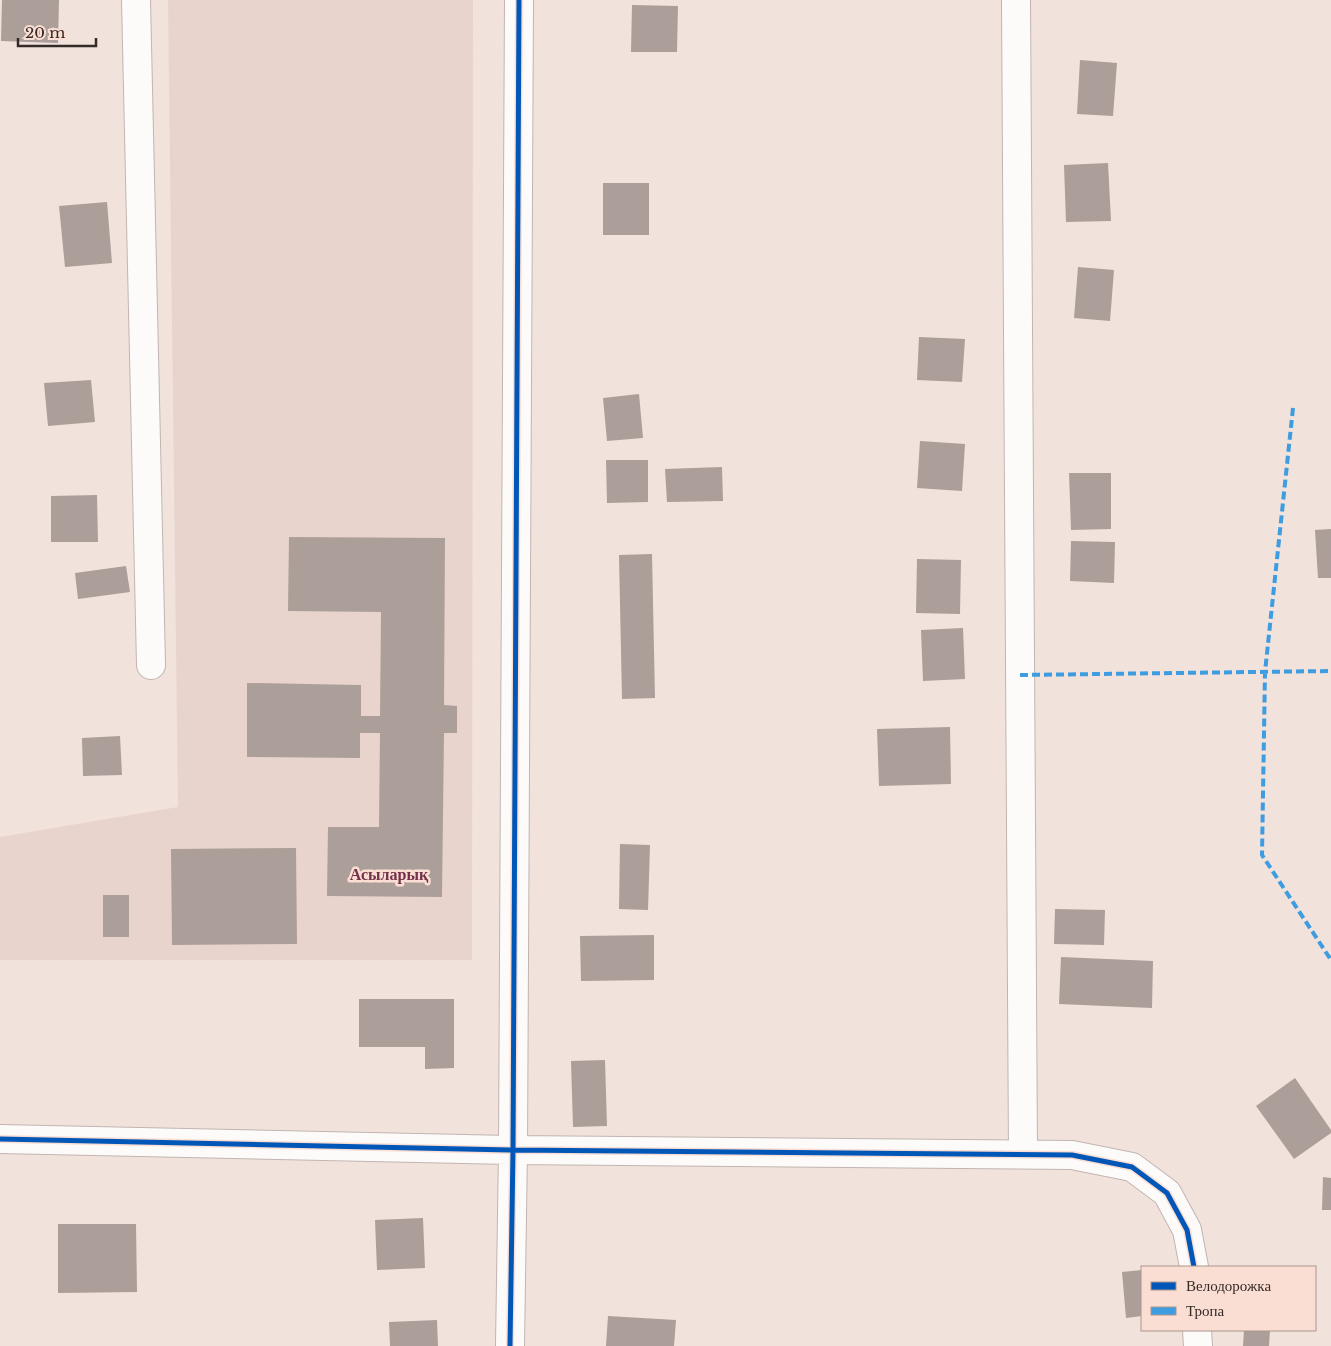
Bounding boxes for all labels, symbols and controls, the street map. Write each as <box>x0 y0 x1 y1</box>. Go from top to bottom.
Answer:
scale bar <box>18 15 95 47</box>
text: 20 m <box>25 23 65 42</box>
district label: Асыларық <box>350 864 429 884</box>
legend <box>1141 1266 1316 1331</box>
text: Велодорожка <box>1186 1276 1271 1295</box>
text: Тропа <box>1186 1301 1225 1320</box>

